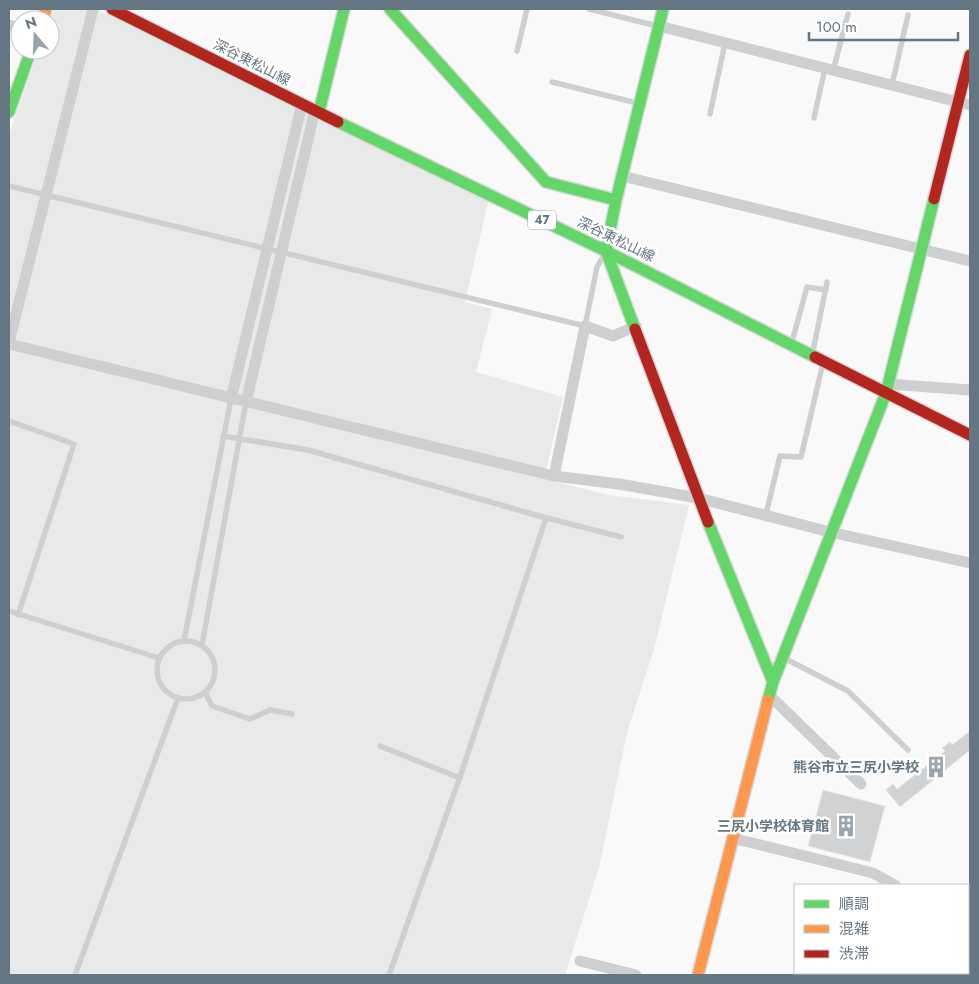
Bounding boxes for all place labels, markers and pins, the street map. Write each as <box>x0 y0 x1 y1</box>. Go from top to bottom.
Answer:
building icon: 熊谷市立三尻小学校 <box>923 754 949 780</box>
place label: 熊谷市立三尻小学校 <box>793 757 919 777</box>
building icon: 三尻小学校体育館 <box>833 813 859 839</box>
place label: 三尻小学校体育館 <box>717 816 829 836</box>

